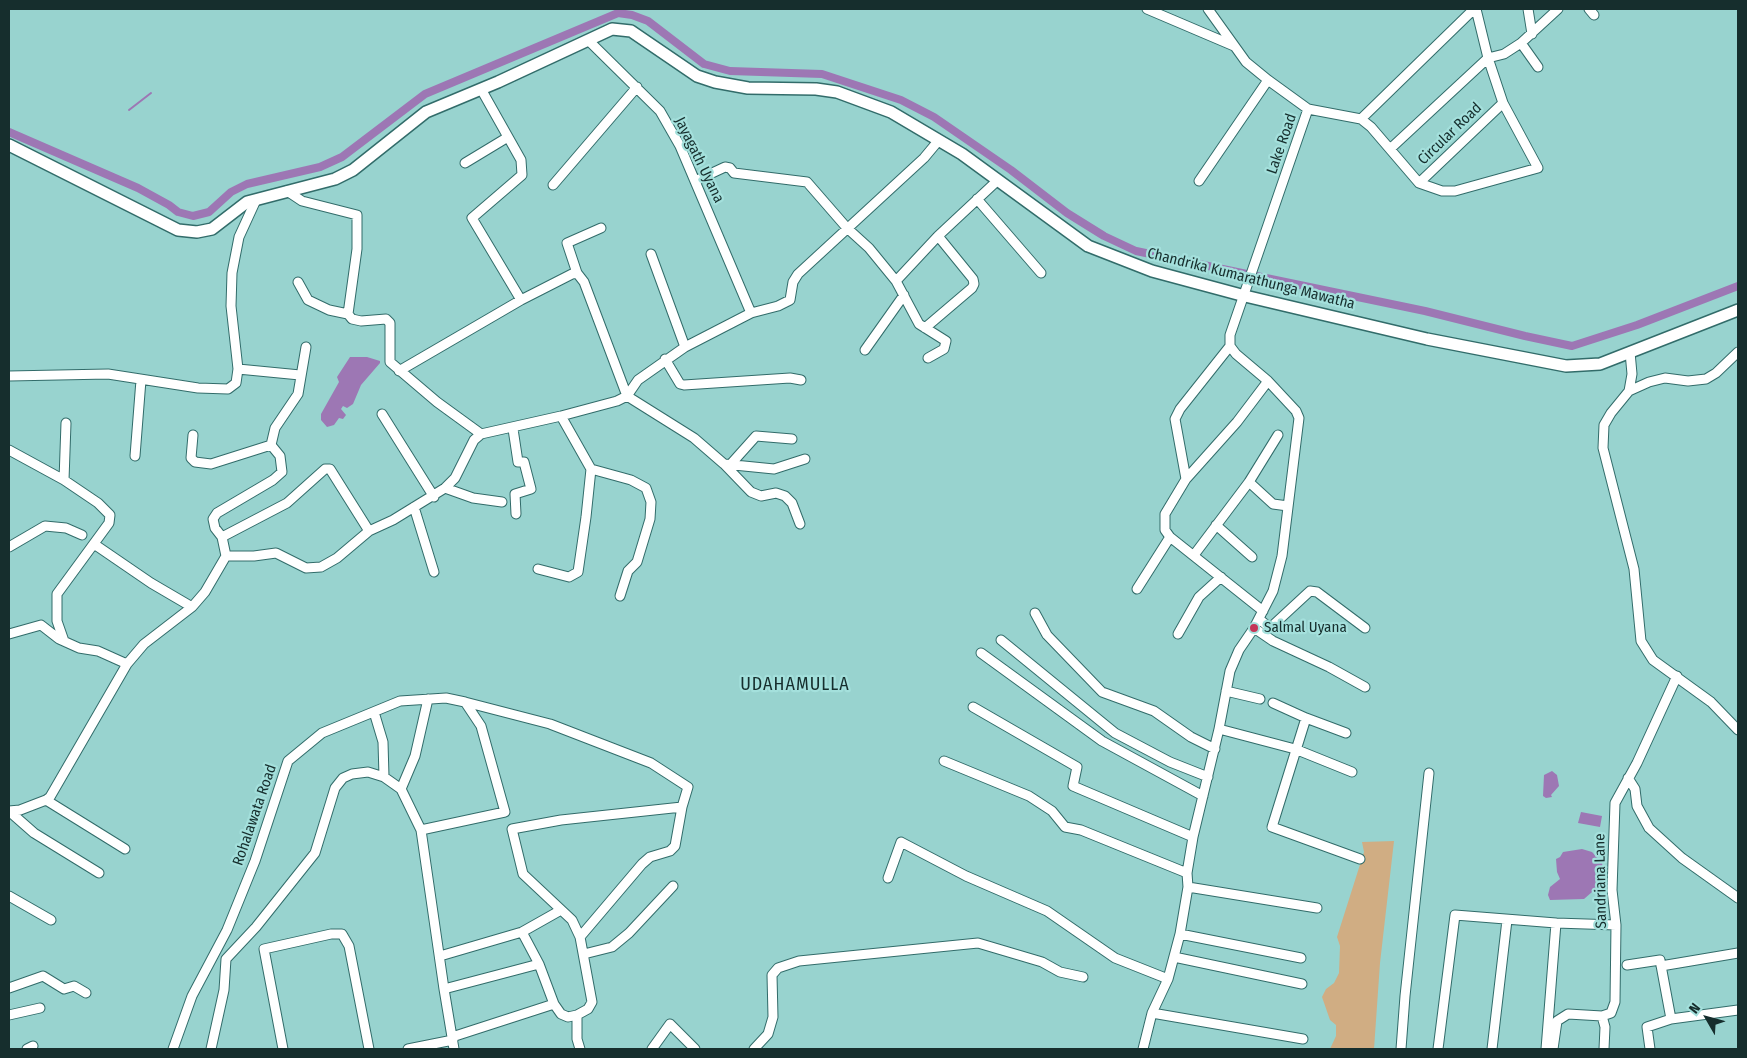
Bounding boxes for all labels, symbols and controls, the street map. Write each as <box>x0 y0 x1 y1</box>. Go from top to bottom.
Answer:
street label: Circular Road <box>1414 99 1486 169</box>
street label: Lake Road <box>1263 111 1301 177</box>
street label: Jayagath Uyana <box>670 114 728 206</box>
street label: Chandrika Kumarathunga Mawatha <box>1145 244 1357 314</box>
place label: Salmal Uyana <box>1264 619 1347 637</box>
marker: Salmal Uyana <box>1248 622 1260 634</box>
district label: UDAHAMULLA <box>739 674 851 696</box>
street label: Rohalawata Road <box>229 762 281 868</box>
street label: Sandriana Lane <box>1591 833 1611 929</box>
north arrow <box>1682 993 1732 1043</box>
text: N <box>1686 1000 1704 1017</box>

